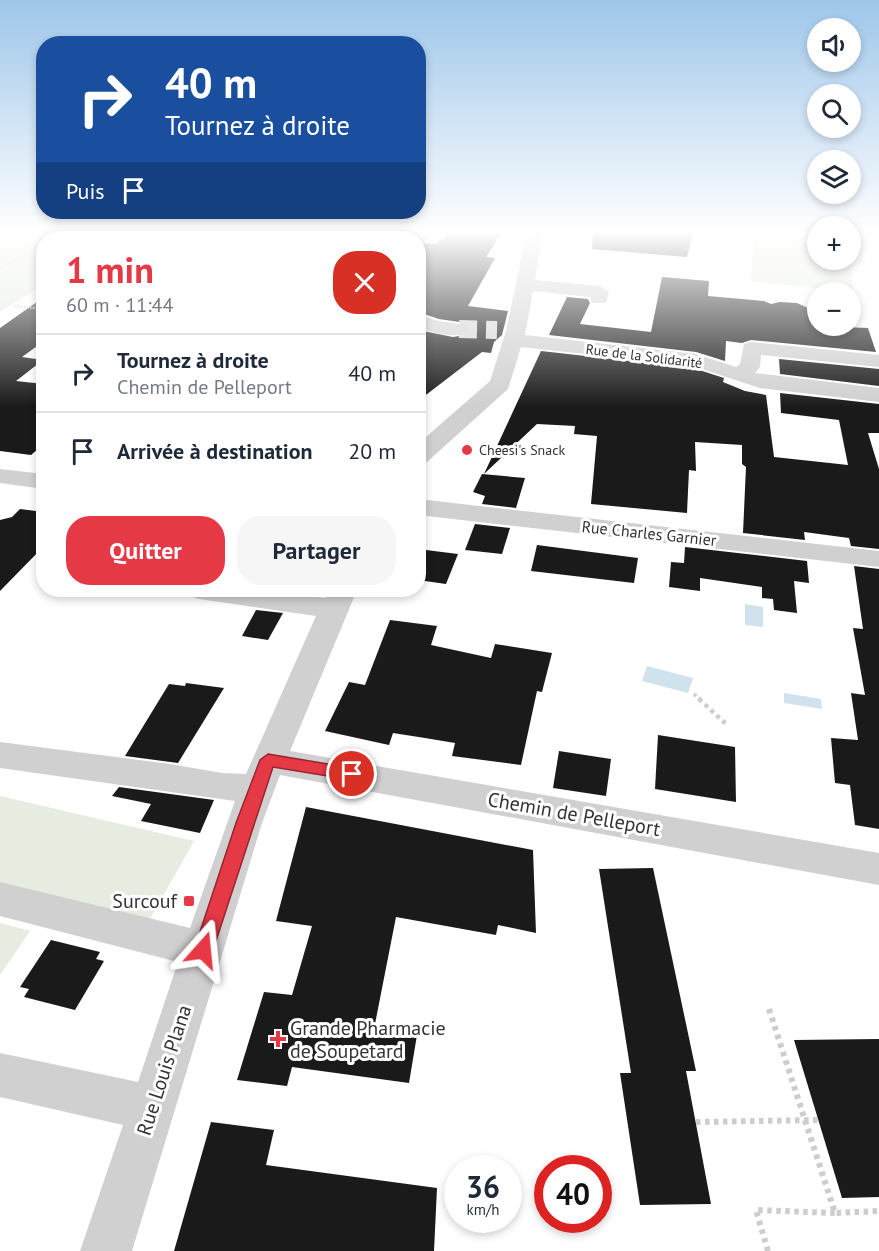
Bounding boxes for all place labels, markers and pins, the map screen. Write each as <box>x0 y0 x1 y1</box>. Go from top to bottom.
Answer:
place label: Cheesi's Snack <box>479 441 566 459</box>
marker: Cheesi's Snack <box>460 443 474 457</box>
pin <box>326 748 377 799</box>
place label: Surcouf <box>112 888 179 914</box>
marker: Surcouf <box>182 894 196 908</box>
place label: Grande Pharmacie de Soupetard <box>290 1015 446 1064</box>
marker: Grande Pharmacie de Soupetard <box>271 1032 285 1046</box>

